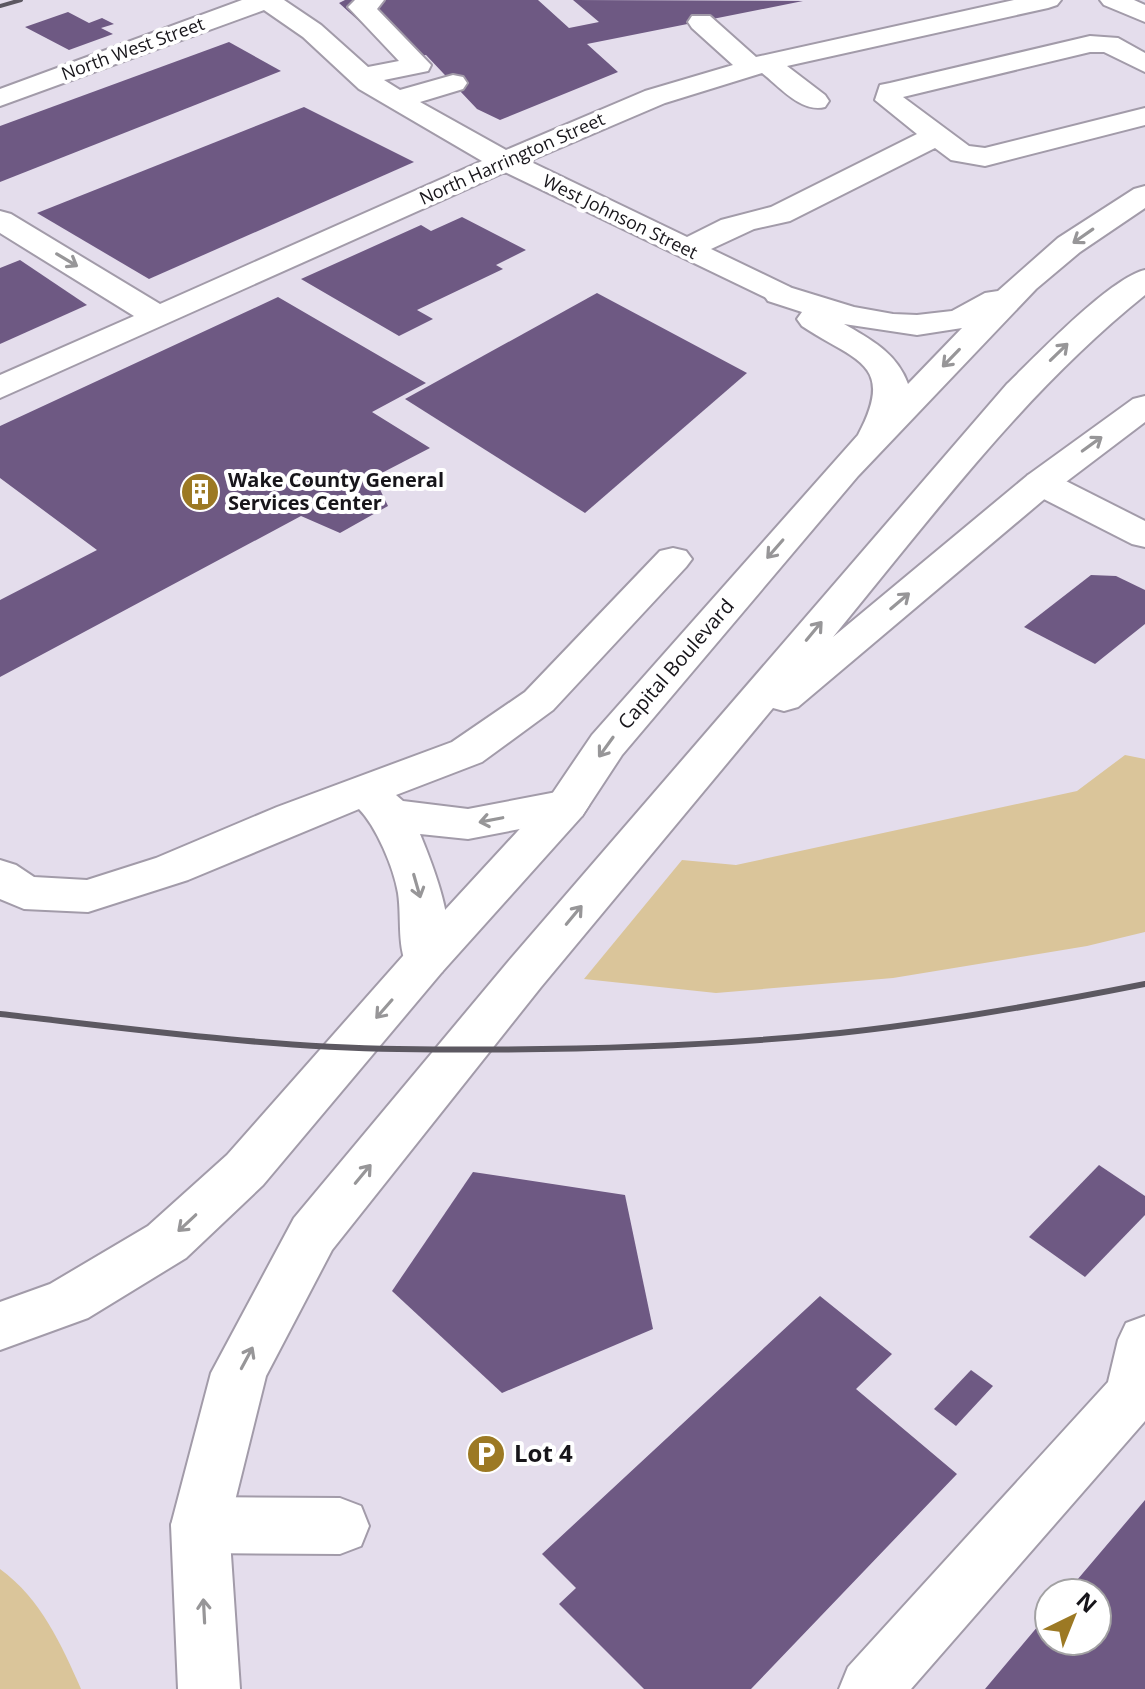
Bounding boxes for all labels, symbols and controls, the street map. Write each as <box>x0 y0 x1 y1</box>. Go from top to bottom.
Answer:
street label: North West Street <box>58 11 207 85</box>
street label: North Harrington Street <box>415 106 608 210</box>
street label: West Johnson Street <box>539 168 702 264</box>
one-way arrow <box>1072 228 1095 244</box>
one-way arrow <box>55 253 78 269</box>
one-way arrow <box>1049 343 1068 362</box>
one-way arrow <box>942 348 961 368</box>
one-way arrow <box>1081 435 1103 452</box>
place label: Wake County General Services Center <box>228 466 444 516</box>
building icon: Wake County General Services Center <box>179 471 221 513</box>
one-way arrow <box>766 539 784 559</box>
one-way arrow <box>889 592 909 610</box>
street label: Capital Boulevard <box>611 593 740 735</box>
one-way arrow <box>805 621 823 642</box>
one-way arrow <box>598 736 615 757</box>
one-way arrow <box>479 813 504 828</box>
one-way arrow <box>410 872 425 898</box>
one-way arrow <box>565 906 583 926</box>
one-way arrow <box>375 998 393 1018</box>
one-way arrow <box>354 1164 372 1184</box>
one-way arrow <box>177 1213 197 1232</box>
one-way arrow <box>239 1347 255 1370</box>
parking icon: Lot 4 <box>465 1433 507 1475</box>
place label: Lot 4 <box>514 1436 573 1469</box>
north arrow <box>1033 1577 1113 1657</box>
text: N <box>1071 1585 1104 1619</box>
one-way arrow <box>197 1598 212 1625</box>

